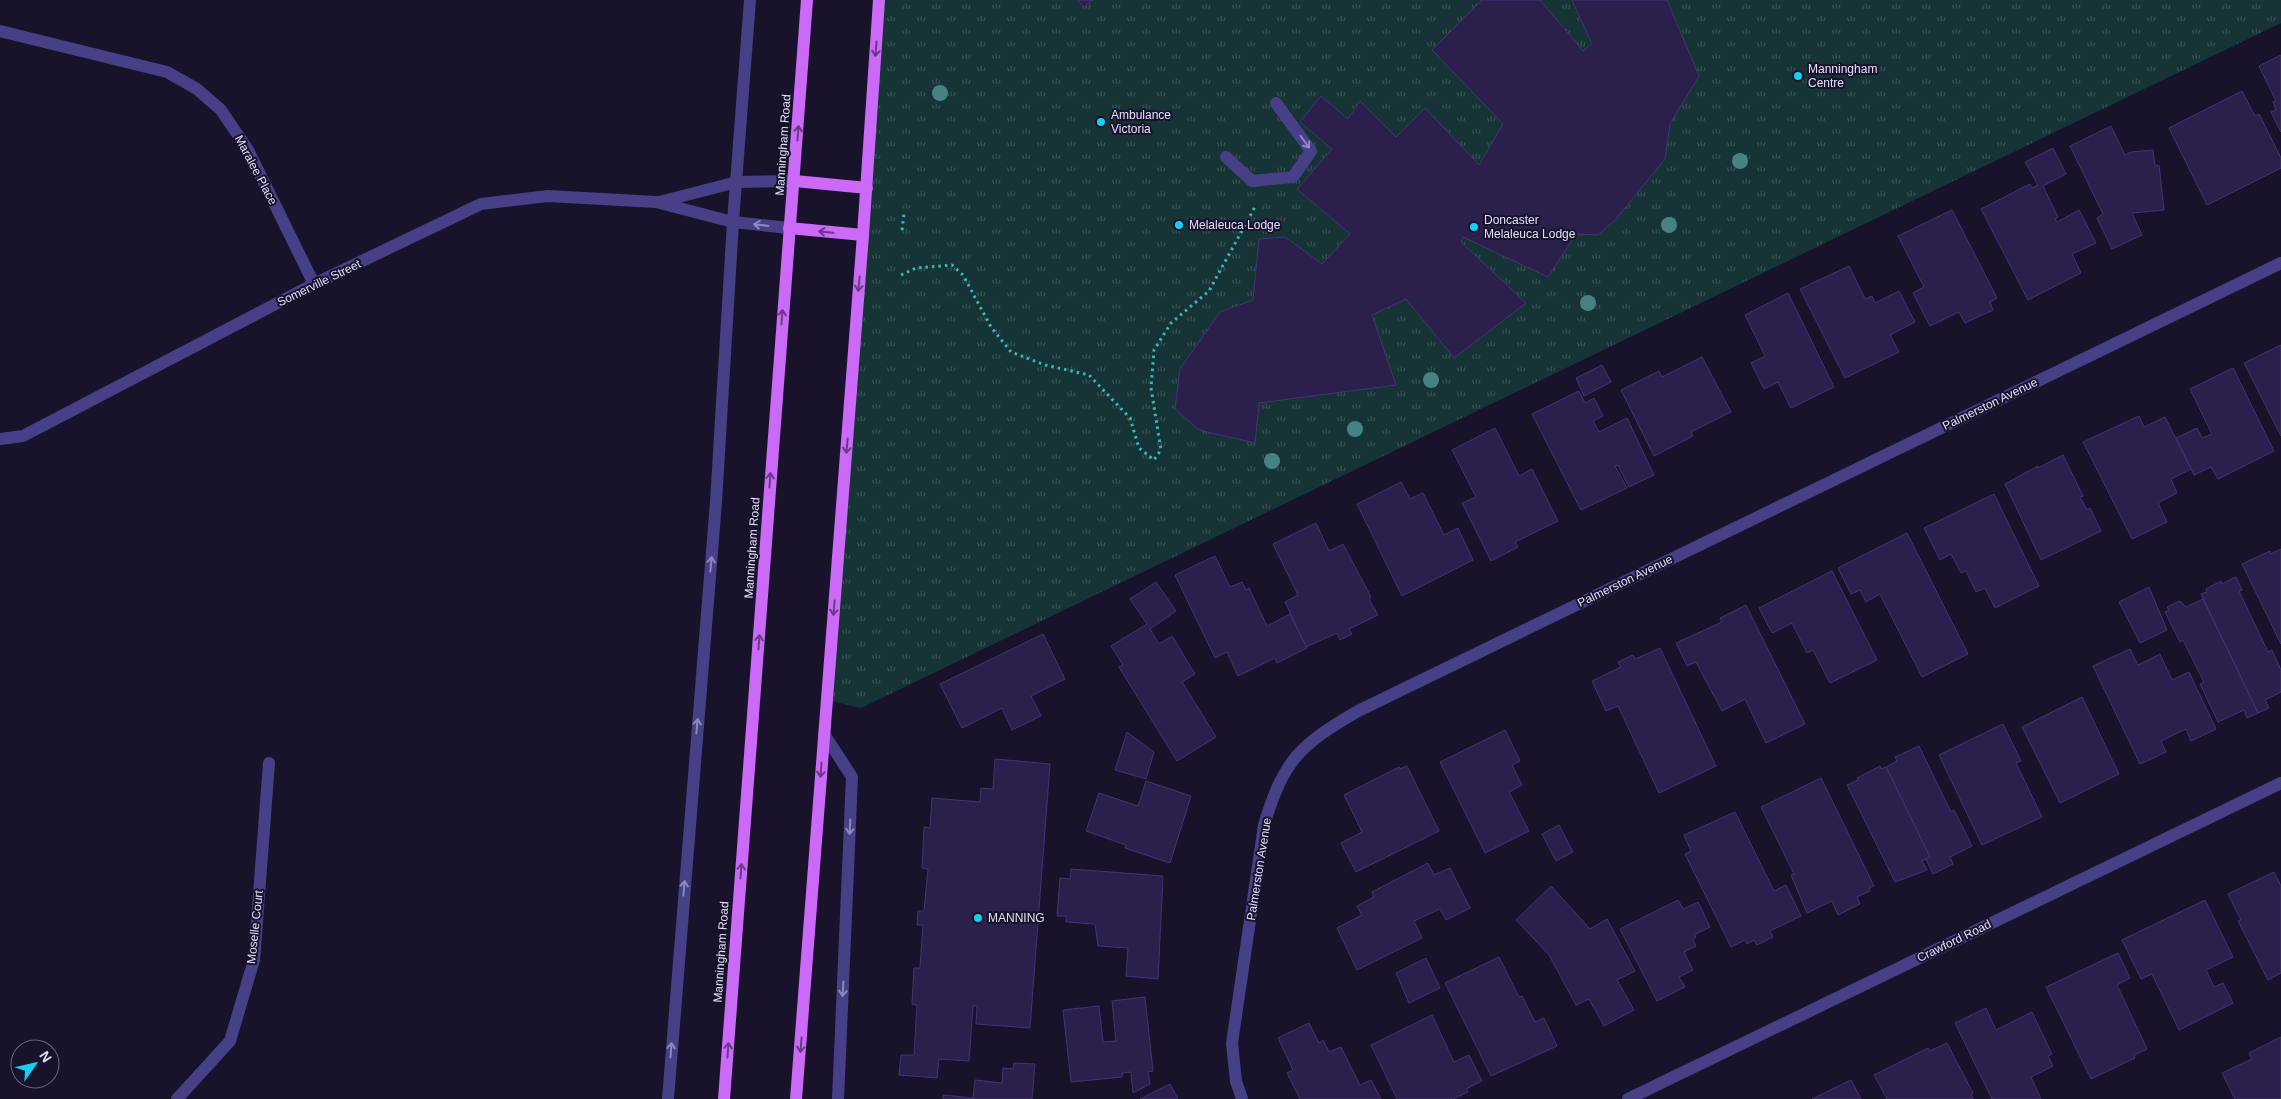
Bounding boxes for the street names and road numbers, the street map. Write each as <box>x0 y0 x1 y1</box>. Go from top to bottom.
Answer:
street label: Manningham Road <box>772 94 794 196</box>
street label: Maralee Place <box>232 133 280 207</box>
street label: Somerville Street <box>275 256 364 309</box>
street label: Palmerston Avenue <box>1940 375 2040 433</box>
street label: Manningham Road <box>741 497 763 599</box>
street label: Palmerston Avenue <box>1575 552 1675 610</box>
street label: Palmerston Avenue <box>1244 816 1274 921</box>
street label: Moselle Court <box>244 889 266 965</box>
street label: Manningham Road <box>710 901 732 1003</box>
street label: Crawford Road <box>1915 917 1993 965</box>

